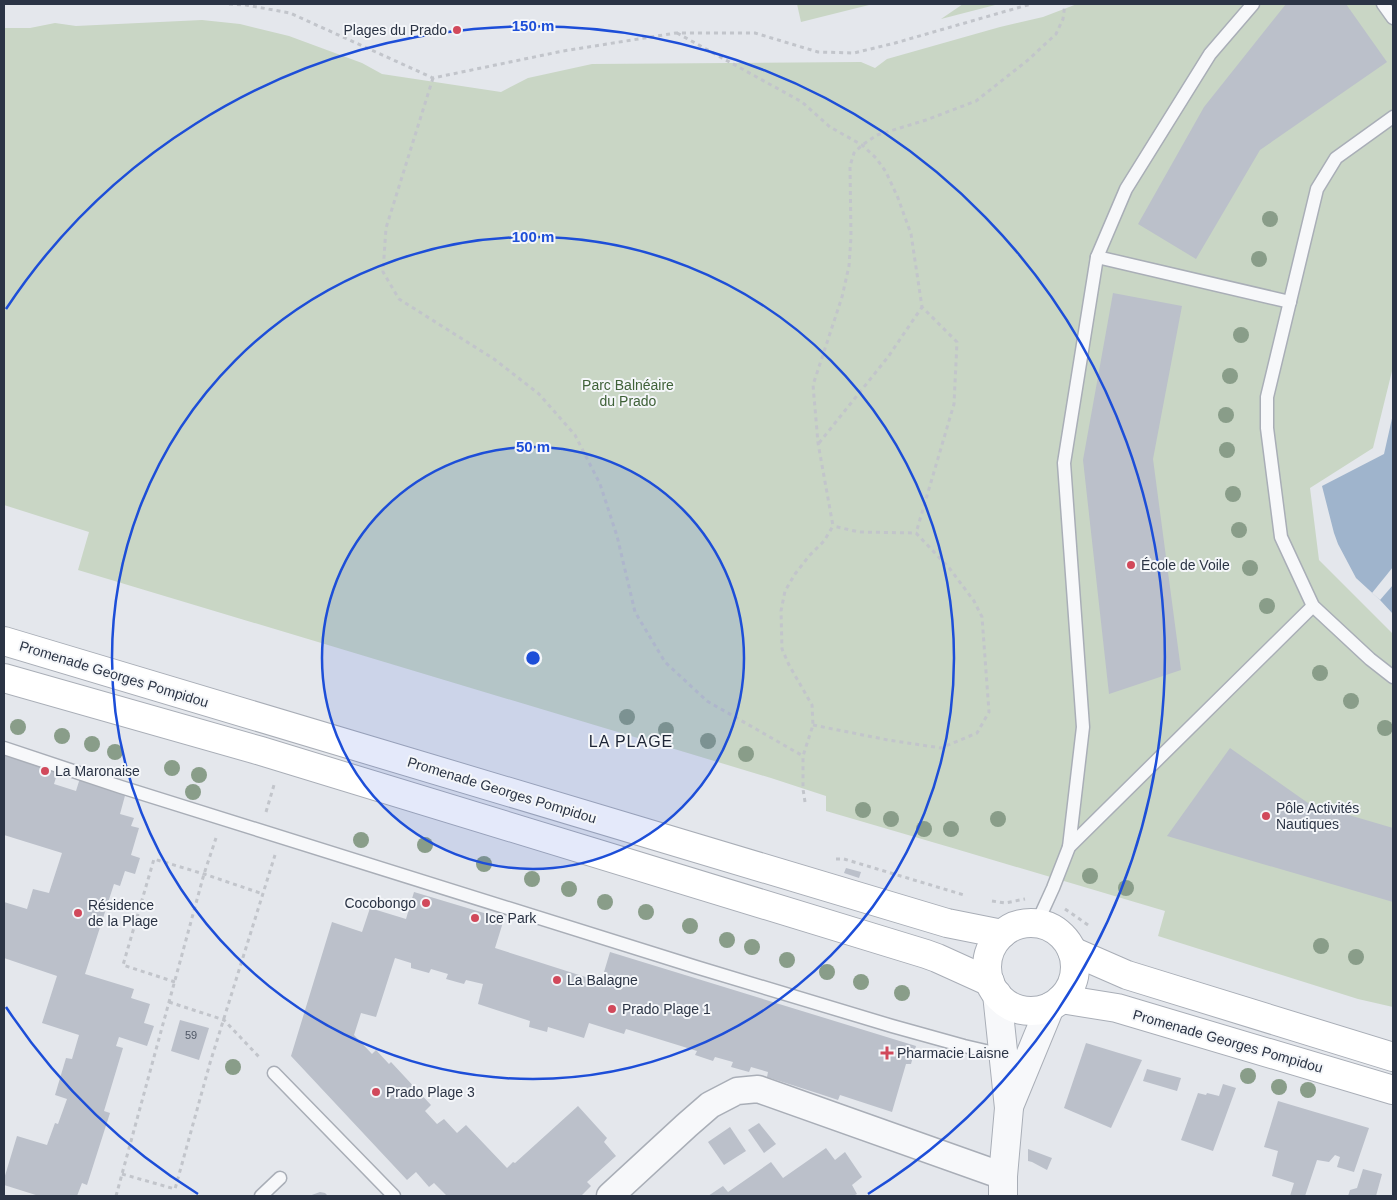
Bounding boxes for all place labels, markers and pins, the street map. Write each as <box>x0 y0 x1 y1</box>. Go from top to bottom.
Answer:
place label: Plages du Prado <box>343 22 447 38</box>
marker: Plages du Prado <box>451 24 463 36</box>
place label: École de Voile <box>1141 557 1230 573</box>
marker: École de Voile <box>1125 559 1137 571</box>
centre of rings <box>524 649 542 667</box>
place label: La Maronaise <box>55 763 140 779</box>
marker: La Maronaise <box>39 765 51 777</box>
place label: Pôle Activités Nautiques <box>1276 800 1359 832</box>
marker: Pôle Activités Nautiques <box>1260 810 1272 822</box>
place label: Cocobongo <box>344 895 416 911</box>
place label: Résidence de la Plage <box>88 897 158 929</box>
marker: Cocobongo <box>420 897 432 909</box>
marker: Résidence de la Plage <box>72 907 84 919</box>
place label: Ice Park <box>485 910 537 926</box>
marker: Ice Park <box>469 912 481 924</box>
place label: La Balagne <box>567 972 638 988</box>
marker: La Balagne <box>551 974 563 986</box>
place label: Prado Plage 1 <box>622 1001 711 1017</box>
marker: Prado Plage 1 <box>606 1003 618 1015</box>
place label: Pharmacie Laisne <box>897 1045 1009 1061</box>
marker: Pharmacie Laisne <box>881 1047 893 1059</box>
place label: Prado Plage 3 <box>386 1084 475 1100</box>
marker: Prado Plage 3 <box>370 1086 382 1098</box>

